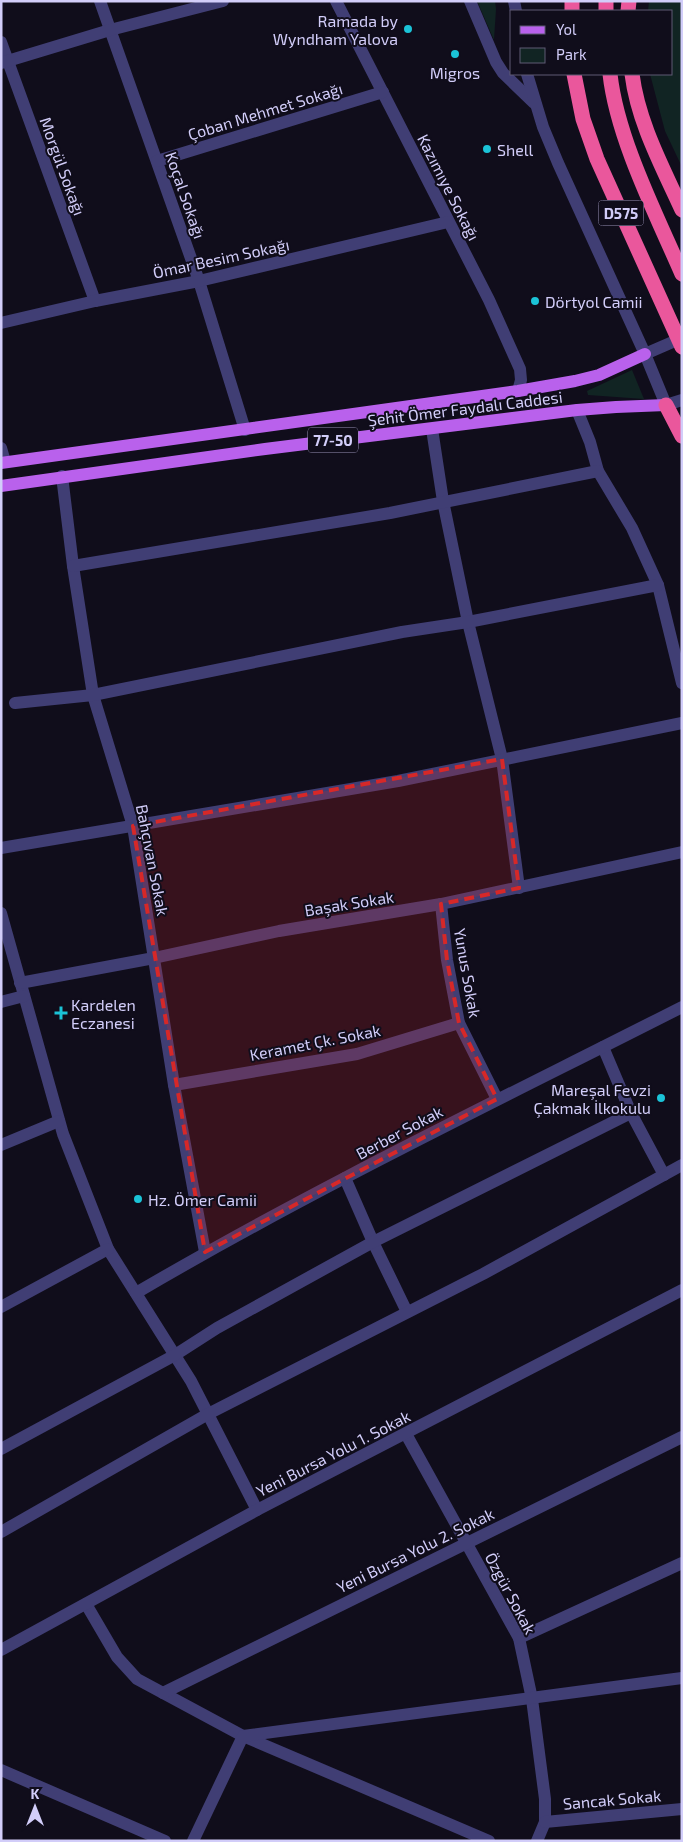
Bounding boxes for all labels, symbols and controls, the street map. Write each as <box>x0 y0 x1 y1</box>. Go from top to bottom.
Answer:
legend <box>510 10 673 75</box>
place label: Ramada by Wyndham Yalova <box>273 11 399 48</box>
text: Yol <box>556 20 577 38</box>
marker: Ramada by Wyndham Yalova <box>402 23 414 35</box>
text: Park <box>556 45 587 63</box>
marker: Migros <box>449 48 461 60</box>
place label: Migros <box>430 63 480 82</box>
street label: Çoban Mehmet Sokağı <box>185 78 345 145</box>
street label: Morgül Sokağı <box>36 114 90 218</box>
street label: Kazımıye Sokağı <box>414 131 484 243</box>
place label: Shell <box>497 140 534 159</box>
marker: Shell <box>481 143 493 155</box>
street label: Koçal Sokağı <box>161 149 210 241</box>
road number: D575 <box>598 200 644 226</box>
street label: Ömar Besim Sokağı <box>151 234 291 282</box>
place label: Dörtyol Camii <box>545 292 642 311</box>
marker: Dörtyol Camii <box>529 295 541 307</box>
street label: Şehit Ömer Faydalı Caddesi <box>367 387 564 430</box>
road number: 77-50 <box>308 428 358 452</box>
street label: Bahçıvan Sokak <box>132 803 173 917</box>
street label: Başak Sokak <box>303 887 395 920</box>
street label: Yunus Sokak <box>451 927 485 1019</box>
place label: Kardelen Eczanesi <box>71 995 136 1032</box>
marker: Kardelen Eczanesi <box>55 1007 67 1019</box>
street label: Keramet Çk. Sokak <box>248 1020 382 1065</box>
place label: Mareşal Fevzi Çakmak İlkokulu <box>534 1080 651 1118</box>
marker: Mareşal Fevzi Çakmak İlkokulu <box>655 1092 667 1104</box>
street label: Berber Sokak <box>352 1101 446 1163</box>
place label: Hz. Ömer Camii <box>148 1190 257 1209</box>
marker: Hz. Ömer Camii <box>132 1193 144 1205</box>
street label: Yeni Bursa Yolu 1. Sokak <box>253 1406 413 1500</box>
street label: Yeni Bursa Yolu 2. Sokak <box>333 1504 497 1596</box>
street label: Özgür Sokak <box>482 1549 540 1637</box>
north arrow <box>10 1782 60 1832</box>
text: K <box>31 1785 40 1802</box>
street label: Sancak Sokak <box>562 1785 662 1813</box>

